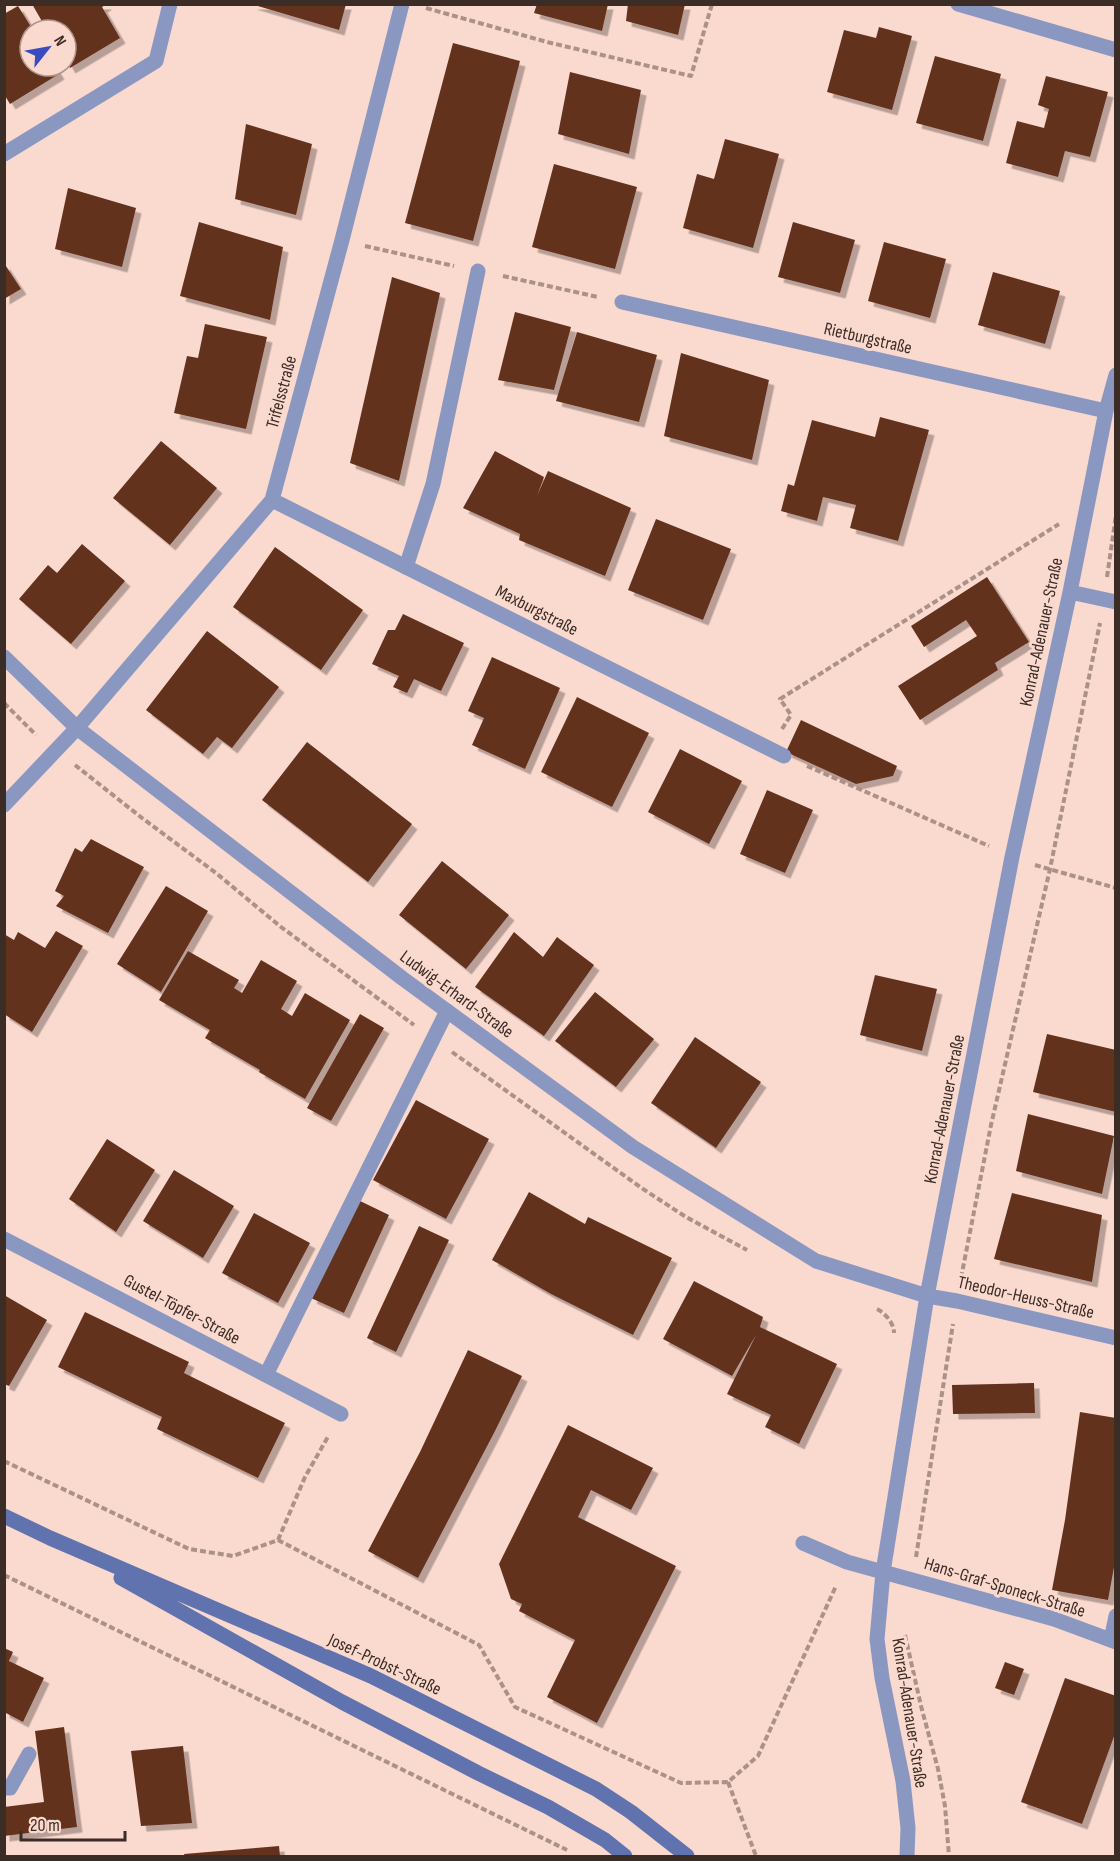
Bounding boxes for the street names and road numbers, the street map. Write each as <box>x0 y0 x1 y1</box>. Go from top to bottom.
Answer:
street label: Rietburgstraße <box>822 318 914 359</box>
street label: Trifelsstraße <box>262 353 301 431</box>
street label: Konrad-Adenauer-Straße <box>1015 556 1068 708</box>
street label: Maxburgstraße <box>492 581 582 640</box>
street label: Ludwig-Erhard-Straße <box>396 946 518 1043</box>
street label: Konrad-Adenauer-Straße <box>920 1033 969 1185</box>
street label: Gustel-Töpfer-Straße <box>120 1270 244 1349</box>
street label: Theodor-Heuss-Straße <box>956 1272 1096 1323</box>
street label: Hans-Graf-Sponeck-Straße <box>922 1553 1088 1622</box>
street label: Josef-Probst-Straße <box>324 1629 445 1700</box>
street label: Konrad-Adenauer-Straße <box>887 1637 932 1790</box>

